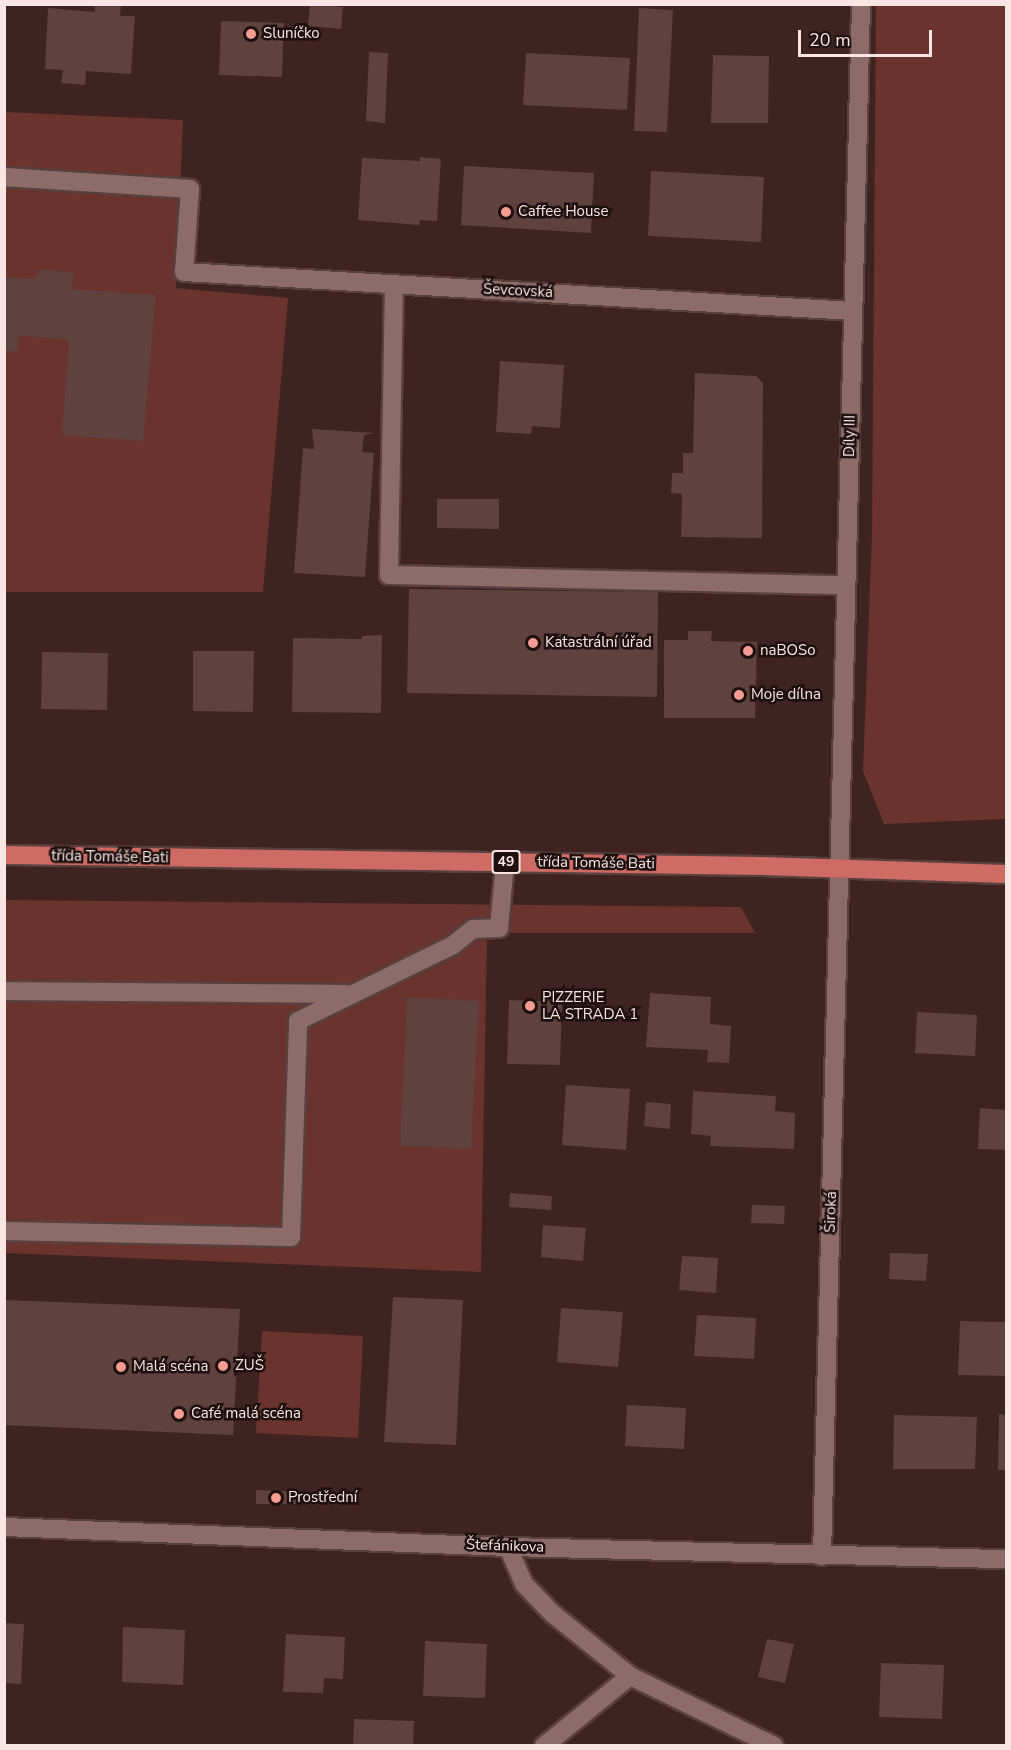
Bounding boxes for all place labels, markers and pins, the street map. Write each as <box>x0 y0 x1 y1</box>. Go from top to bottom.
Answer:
place label: Sluníčko <box>263 25 320 43</box>
marker: Sluníčko <box>244 27 258 41</box>
place label: Caffee House <box>518 203 609 221</box>
marker: Caffee House <box>499 205 513 219</box>
place label: Katastrální úřad <box>545 634 652 652</box>
marker: Katastrální úřad <box>526 636 540 650</box>
place label: naBOSo <box>760 642 816 660</box>
marker: naBOSo <box>741 644 755 658</box>
place label: Moje dílna <box>751 686 821 704</box>
marker: Moje dílna <box>732 688 746 702</box>
place label: PIZZERIE LA STRADA 1 <box>542 988 638 1023</box>
marker: PIZZERIE LA STRADA 1 <box>523 999 537 1013</box>
place label: ZUŠ <box>235 1357 264 1375</box>
place label: Malá scéna <box>133 1358 208 1376</box>
marker: ZUŠ <box>216 1359 230 1373</box>
marker: Malá scéna <box>114 1360 128 1374</box>
place label: Café malá scéna <box>191 1405 301 1423</box>
marker: Café malá scéna <box>172 1407 186 1421</box>
place label: Prostřední <box>288 1489 357 1507</box>
marker: Prostřední <box>269 1491 283 1505</box>

